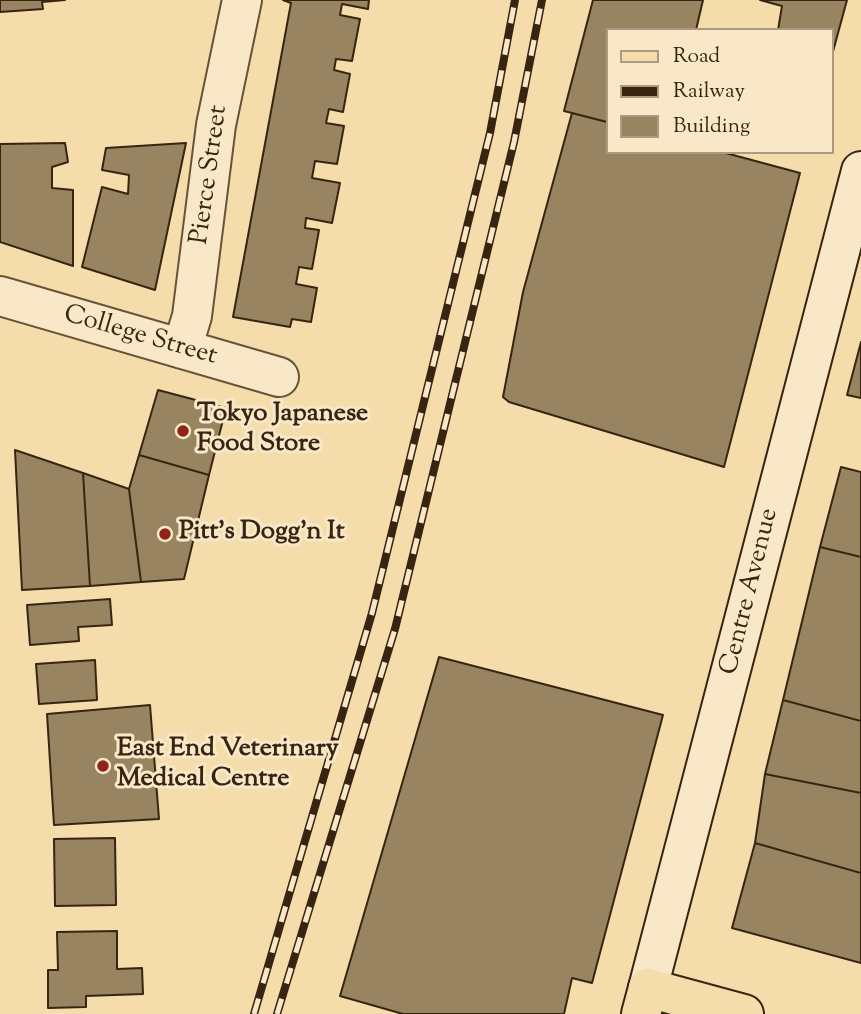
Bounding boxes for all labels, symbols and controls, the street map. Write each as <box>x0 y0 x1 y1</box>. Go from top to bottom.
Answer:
legend <box>606 28 833 154</box>
text: Road <box>673 42 720 72</box>
text: Railway <box>673 77 745 107</box>
street label: Pierce Street <box>186 104 236 246</box>
text: Building <box>673 112 750 142</box>
street label: College Street <box>60 300 220 374</box>
place label: Tokyo Japanese Food Store <box>197 400 368 462</box>
marker: Tokyo Japanese Food Store <box>175 423 191 439</box>
street label: Centre Avenue <box>715 505 787 679</box>
place label: Pitt's Dogg'n It <box>179 518 345 550</box>
marker: Pitt's Dogg'n It <box>157 526 173 542</box>
place label: East End Veterinary Medical Centre <box>117 735 339 796</box>
marker: East End Veterinary Medical Centre <box>95 758 111 774</box>

